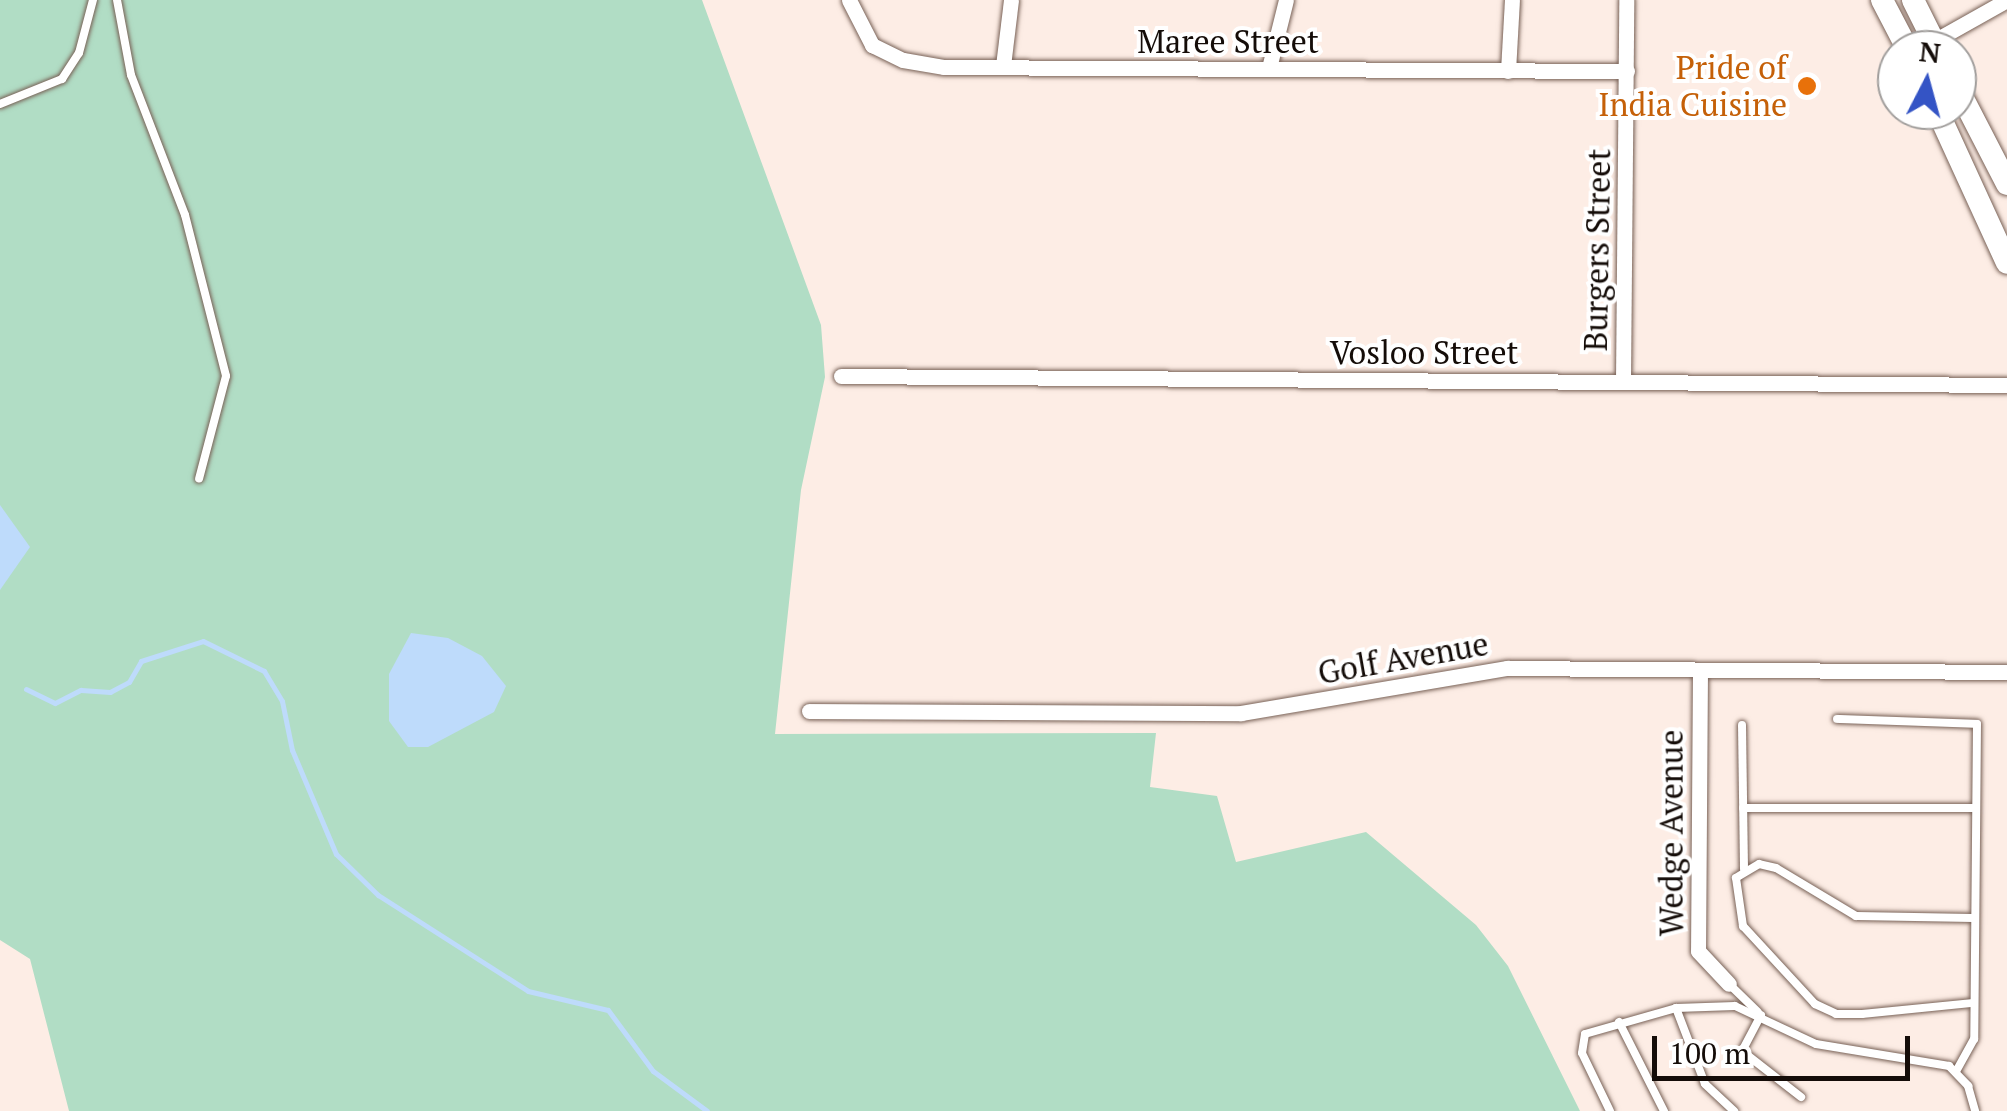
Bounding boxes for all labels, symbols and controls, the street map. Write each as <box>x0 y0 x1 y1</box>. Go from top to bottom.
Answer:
street label: Maree Street <box>1137 22 1319 60</box>
north arrow <box>1877 30 1977 130</box>
text: N <box>1917 32 1942 71</box>
place label: Pride of India Cuisine <box>1598 49 1787 124</box>
marker: Pride of India Cuisine <box>1796 75 1818 97</box>
street label: Burgers Street <box>1576 148 1618 352</box>
street label: Vosloo Street <box>1330 333 1518 371</box>
street label: Golf Avenue <box>1315 624 1491 692</box>
street label: Wedge Avenue <box>1652 729 1690 937</box>
scale bar <box>1657 1016 1914 1078</box>
text: 100 m <box>1669 1033 1750 1073</box>

